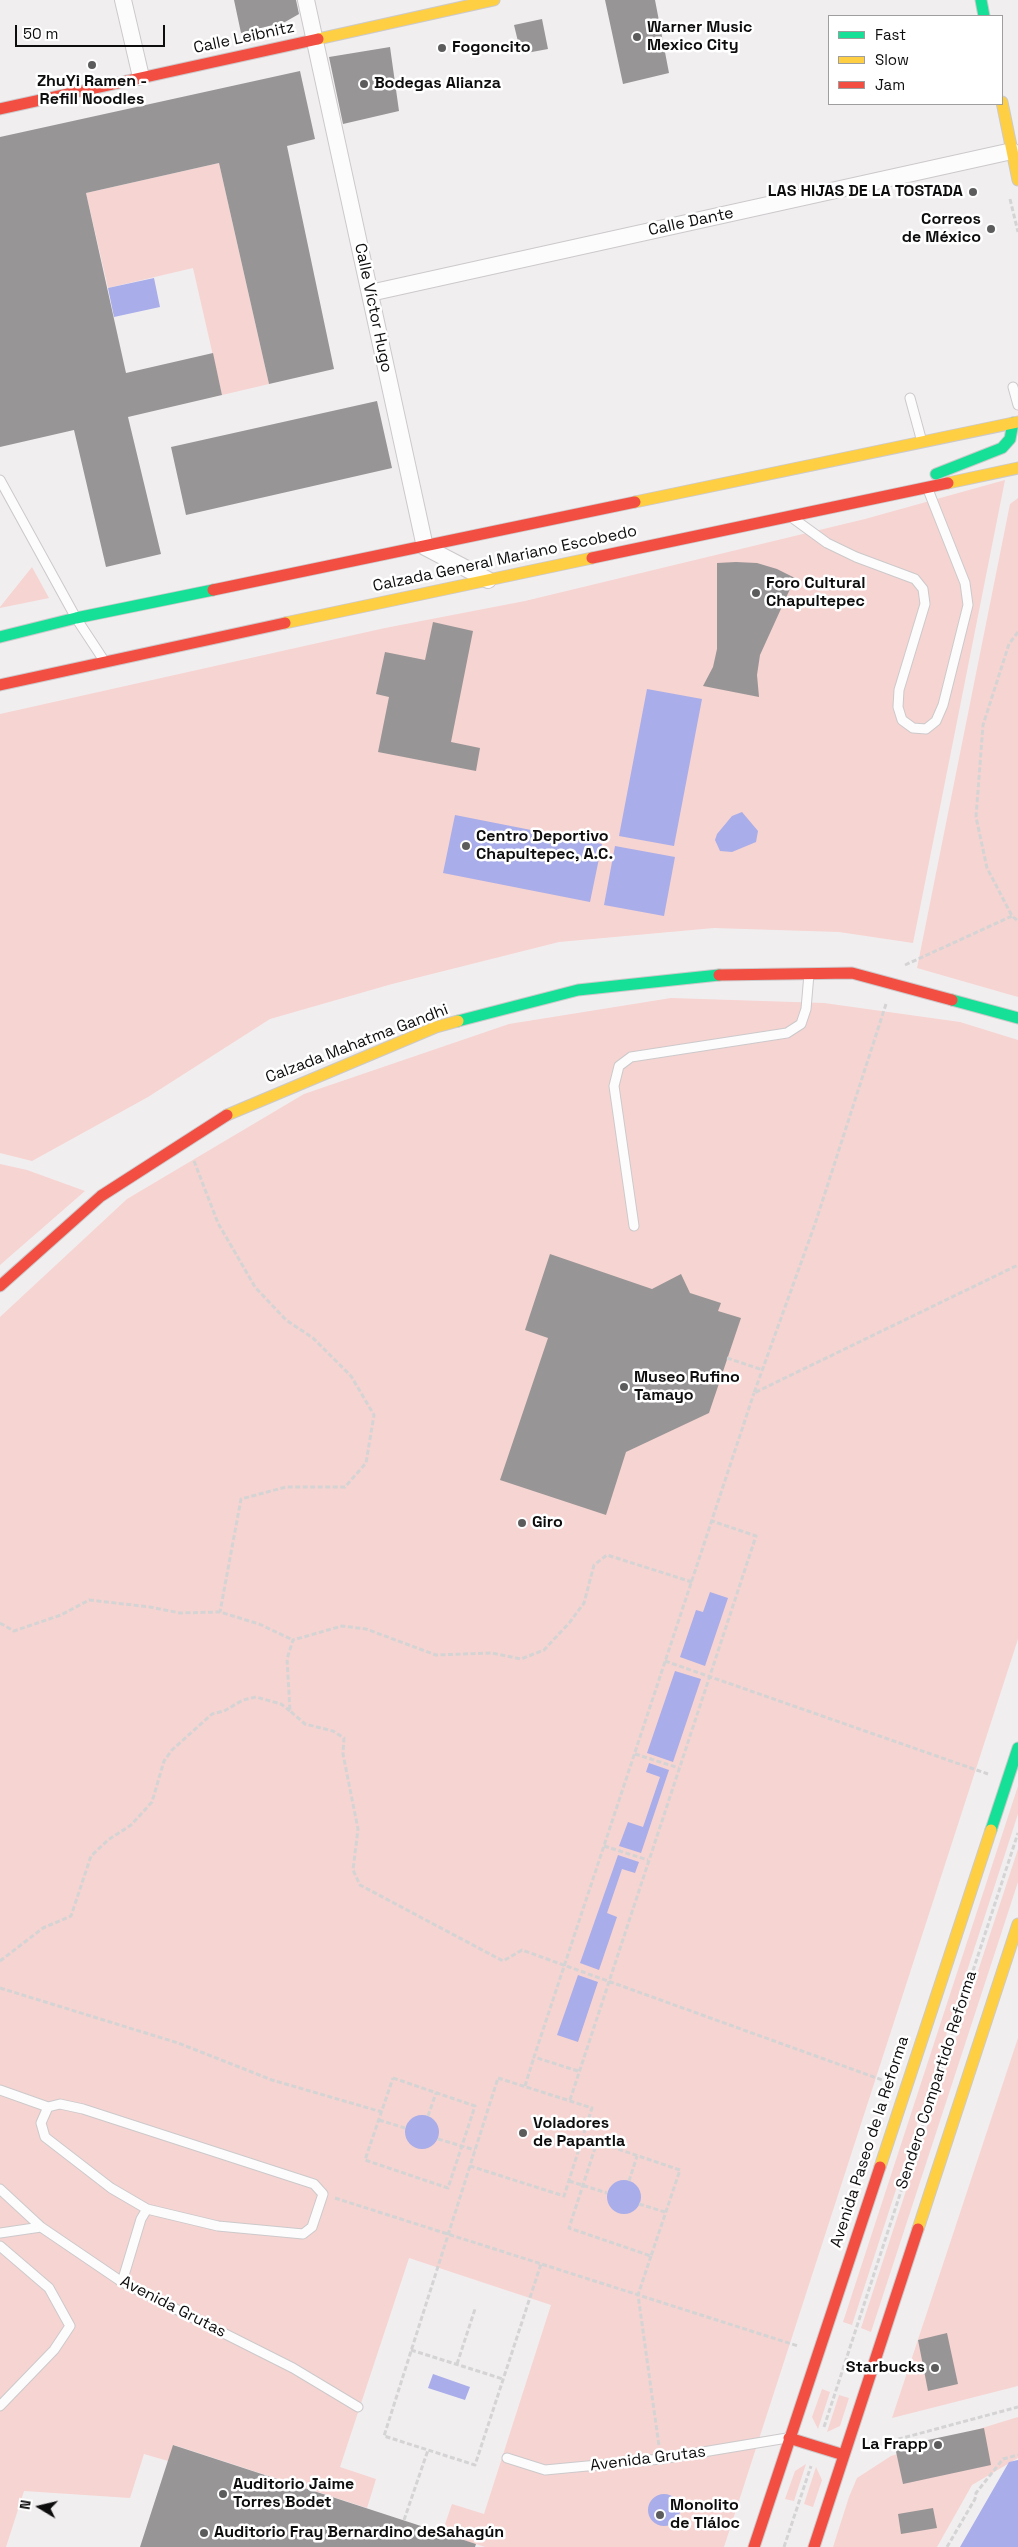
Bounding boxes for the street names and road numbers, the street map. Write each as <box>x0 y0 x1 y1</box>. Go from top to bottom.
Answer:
street label: Calle Leibnitz <box>192 18 296 58</box>
street label: Calle Dante <box>647 204 735 240</box>
street label: Calle Víctor Hugo <box>350 242 396 374</box>
street label: Calzada General Mariano Escobedo <box>371 522 639 596</box>
street label: Calzada Mahatma Gandhi <box>263 1000 451 1088</box>
street label: Sendero Compartido Reforma <box>893 1968 981 2192</box>
street label: Avenida Paseo de la Reforma <box>827 2034 913 2250</box>
street label: Avenida Grutas <box>117 2272 229 2342</box>
street label: Avenida Grutas <box>589 2442 707 2476</box>

